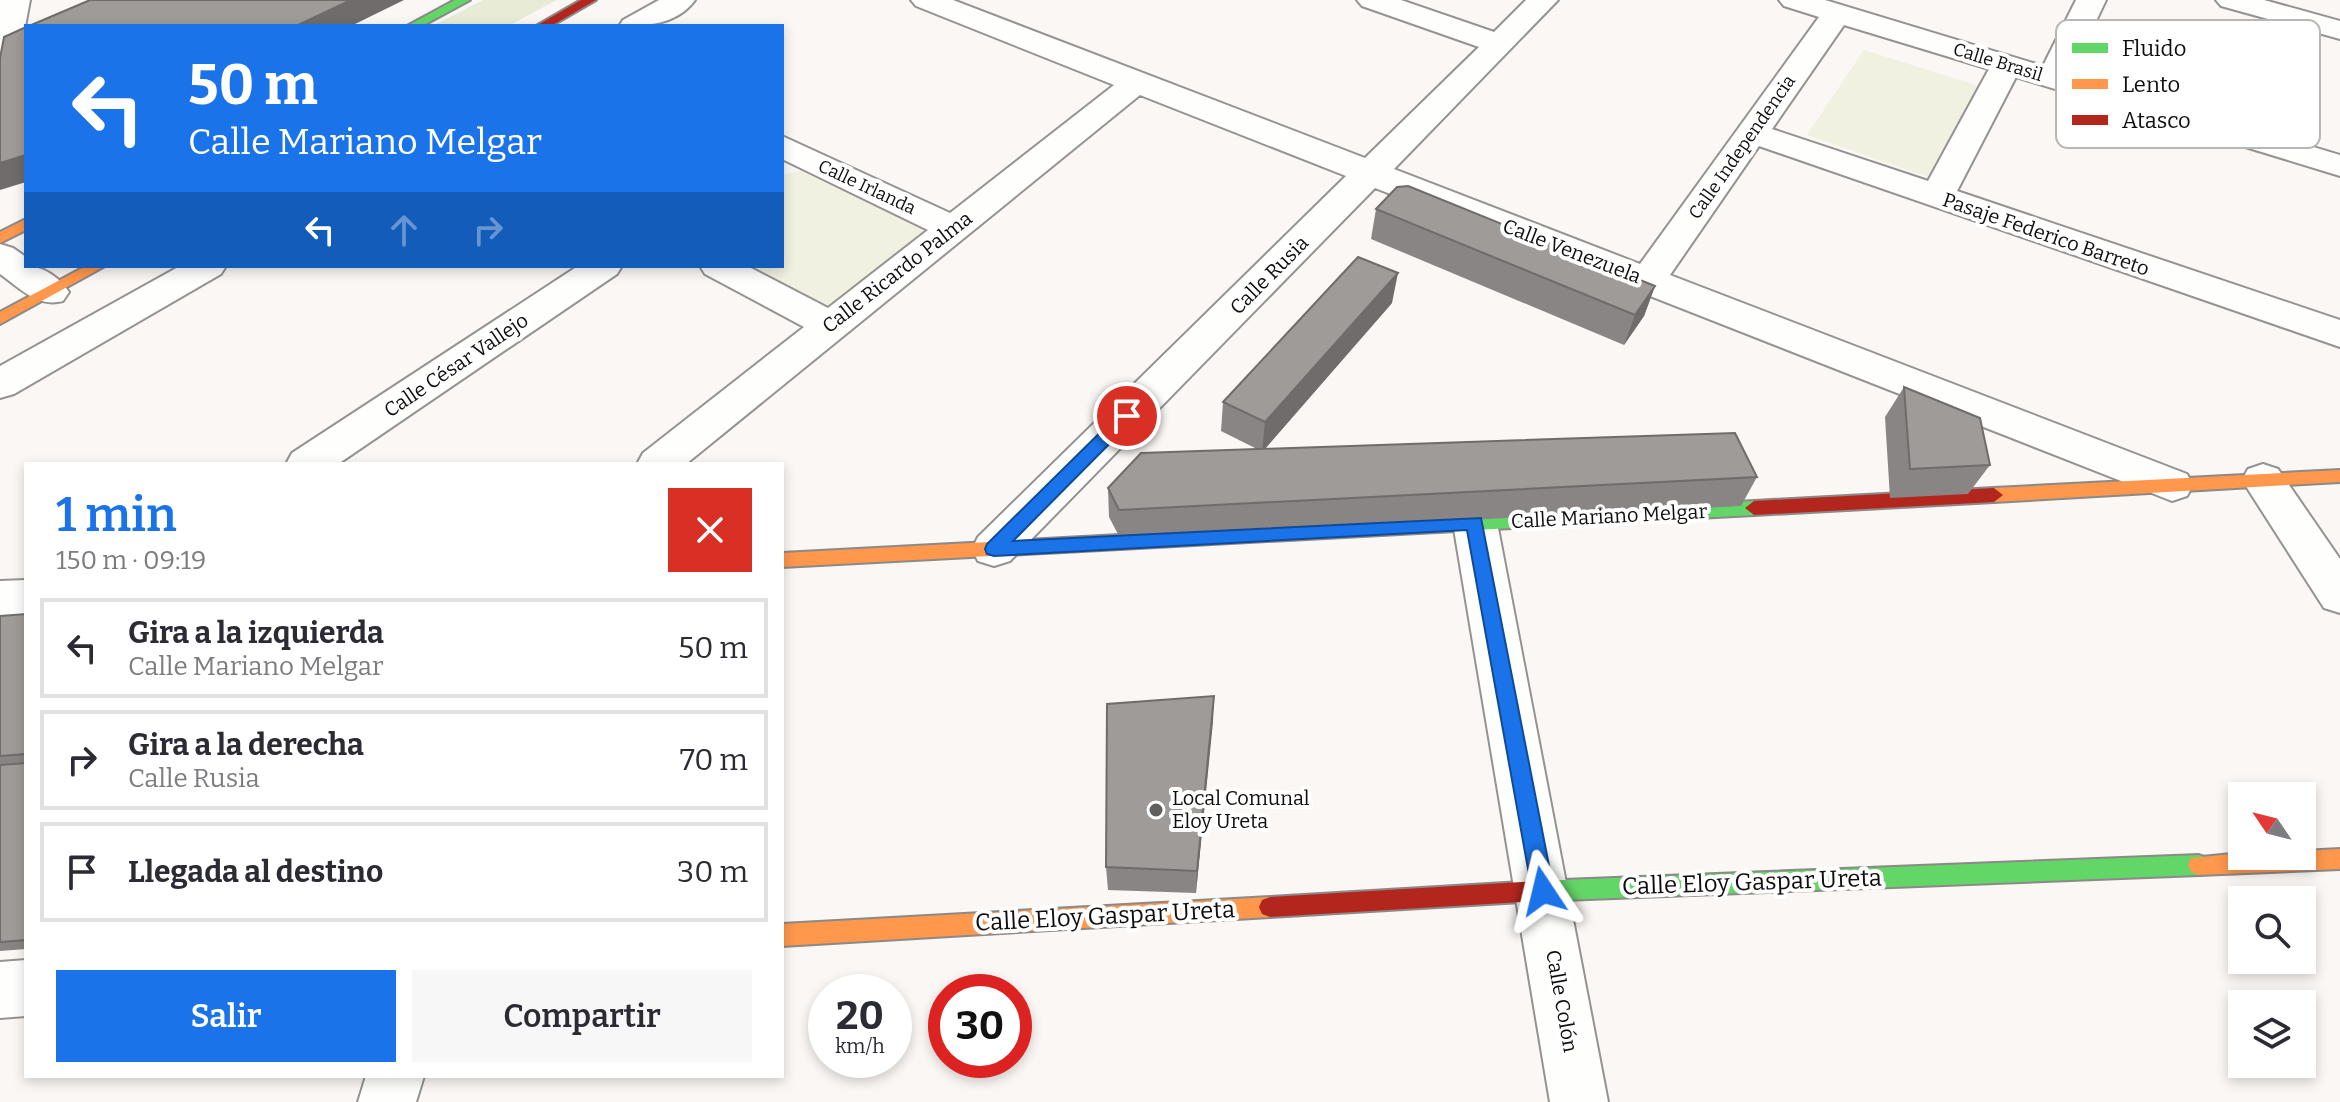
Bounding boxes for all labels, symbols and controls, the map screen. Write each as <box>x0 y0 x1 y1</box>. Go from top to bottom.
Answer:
legend <box>2056 20 2320 148</box>
text: Fluido <box>2122 35 2186 62</box>
street label: Calle Brasil <box>1951 38 2045 86</box>
text: 50 m <box>188 52 318 119</box>
icon: left <box>56 56 160 160</box>
street label: Calle Independencia <box>1684 71 1800 223</box>
text: Lento <box>2122 71 2180 98</box>
text: Atasco <box>2122 107 2191 134</box>
text: Calle Mariano Melgar <box>188 120 542 164</box>
street label: Calle Irlanda <box>815 155 920 219</box>
street label: Pasaje Federico Barreto <box>1939 187 2152 282</box>
street label: Calle Ricardo Palma <box>817 206 977 338</box>
icon: left <box>298 208 342 252</box>
icon: ahead <box>382 208 426 252</box>
icon: right <box>466 208 510 252</box>
street label: Calle Venezuela <box>1499 214 1645 288</box>
street label: Calle Rusia <box>1225 231 1313 319</box>
street label: Calle César Vallejo <box>379 308 533 423</box>
pin <box>1093 382 1161 450</box>
icon: arrive <box>1105 394 1149 438</box>
text: 1 min <box>56 486 177 544</box>
button: close <box>668 488 752 572</box>
street label: Calle Mariano Melgar <box>1510 499 1708 533</box>
text: 150 m · 09:19 <box>56 545 206 576</box>
text: Gira a la izquierda <box>128 615 384 651</box>
icon: left <box>60 626 104 670</box>
text: 50 m <box>678 630 748 666</box>
text: Calle Mariano Melgar <box>128 651 384 682</box>
text: Gira a la derecha <box>128 727 364 763</box>
icon: right <box>60 738 104 782</box>
text: 70 m <box>680 742 748 778</box>
text: Calle Rusia <box>128 763 260 794</box>
north arrow <box>2228 782 2316 870</box>
map controls <box>2228 782 2316 1078</box>
place label: Local Comunal Eloy Ureta <box>1172 786 1310 833</box>
marker: Local Comunal Eloy Ureta <box>1147 801 1165 819</box>
position arrow <box>1501 849 1585 933</box>
icon: arrive <box>60 850 104 894</box>
text: Llegada al destino <box>128 854 383 890</box>
text: 30 m <box>677 854 748 890</box>
street label: Calle Eloy Gaspar Ureta <box>1622 863 1882 901</box>
button: search <box>2228 886 2316 974</box>
street label: Calle Eloy Gaspar Ureta <box>974 895 1236 937</box>
street label: Calle Colón <box>1541 948 1583 1054</box>
button: Salir <box>56 970 396 1062</box>
button: Compartir <box>412 970 752 1062</box>
speed limit sign: 30 <box>928 974 1032 1078</box>
button: layers <box>2228 990 2316 1078</box>
text: 20 <box>836 992 884 1040</box>
text: km/h <box>835 1034 885 1058</box>

